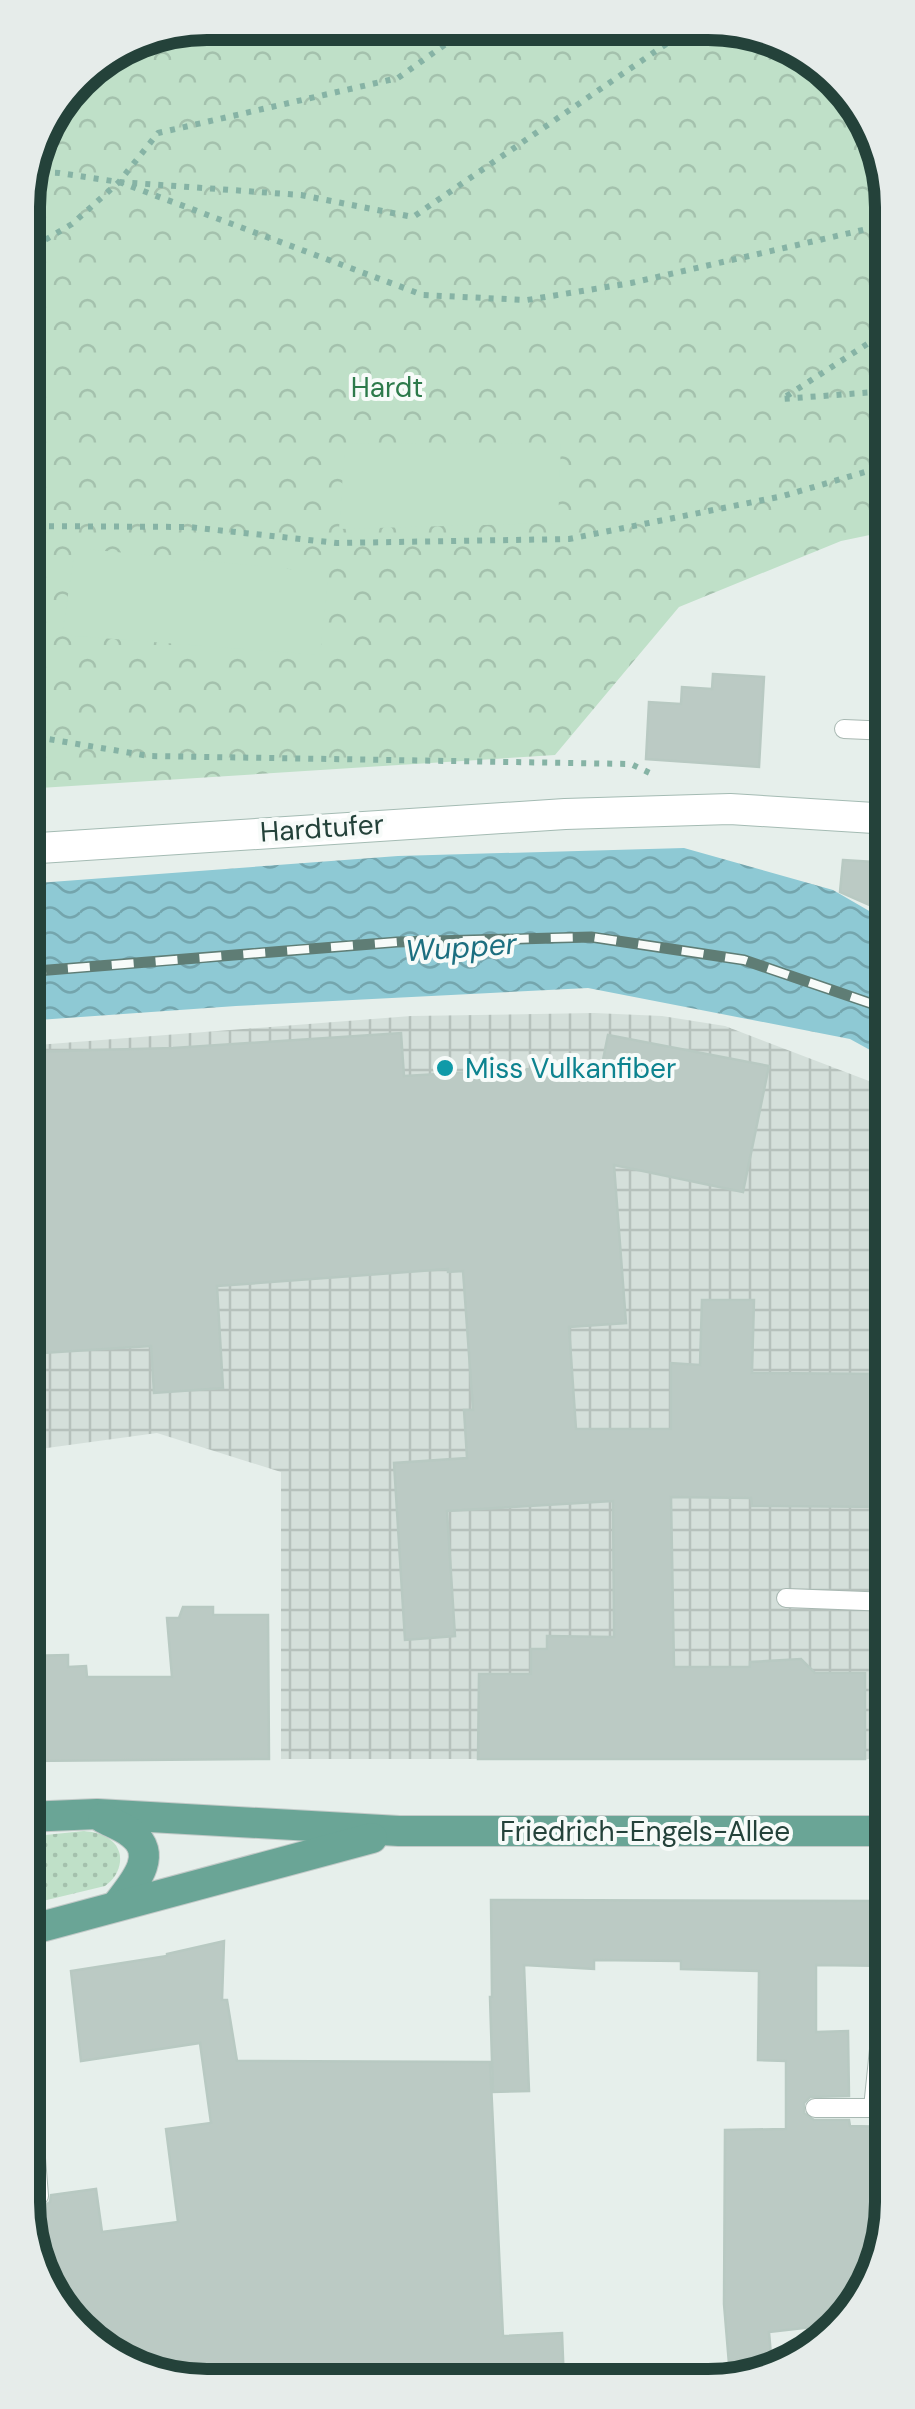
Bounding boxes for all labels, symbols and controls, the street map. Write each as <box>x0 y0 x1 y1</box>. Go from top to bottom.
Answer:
park label: Hardt <box>351 369 423 406</box>
street label: Hardtufer <box>259 805 385 851</box>
water label: Wupper <box>404 924 519 970</box>
place label: Miss Vulkanfiber <box>465 1050 676 1087</box>
marker: Miss Vulkanfiber <box>434 1057 456 1079</box>
street label: Friedrich-Engels-Allee <box>500 1813 790 1850</box>

